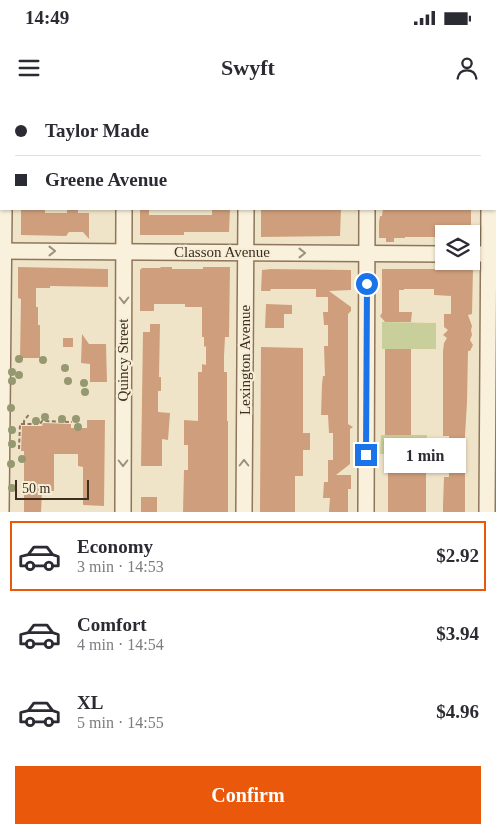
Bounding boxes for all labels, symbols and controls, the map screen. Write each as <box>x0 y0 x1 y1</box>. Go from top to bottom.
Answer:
text: 14:49 <box>25 7 69 28</box>
icon: menu <box>15 54 43 82</box>
icon: person <box>453 54 481 82</box>
text: Swyft <box>221 55 275 80</box>
text: Taylor Made <box>45 120 149 141</box>
text: Greene Avenue <box>45 169 167 190</box>
map controls <box>435 225 480 270</box>
button: layers <box>435 225 480 270</box>
street label: Classon Avenue <box>174 244 270 260</box>
one-way arrow <box>48 246 56 256</box>
one-way arrow <box>298 248 306 258</box>
route start <box>356 273 378 295</box>
one-way arrow <box>119 297 129 305</box>
street label: Lexington Avenue <box>237 305 253 415</box>
street label: Quincy Street <box>115 318 131 401</box>
callout: 1 min <box>384 438 466 472</box>
route end <box>355 444 377 466</box>
text: 1 min <box>406 447 444 464</box>
one-way arrow <box>239 459 249 466</box>
one-way arrow <box>118 460 128 467</box>
scale bar <box>15 477 89 500</box>
text: 50 m <box>22 481 50 496</box>
icon: car <box>17 534 62 579</box>
text: Economy <box>77 536 153 557</box>
text: $2.92 <box>436 545 479 566</box>
text: 3 min · 14:53 <box>77 558 164 575</box>
icon: car <box>17 612 62 657</box>
text: Comfort <box>77 614 147 635</box>
text: $3.94 <box>436 623 479 644</box>
text: 4 min · 14:54 <box>77 636 164 653</box>
icon: car <box>17 690 62 735</box>
text: XL <box>77 692 103 713</box>
text: $4.96 <box>436 701 479 722</box>
text: 5 min · 14:55 <box>77 714 164 731</box>
button: Confirm <box>15 766 481 824</box>

